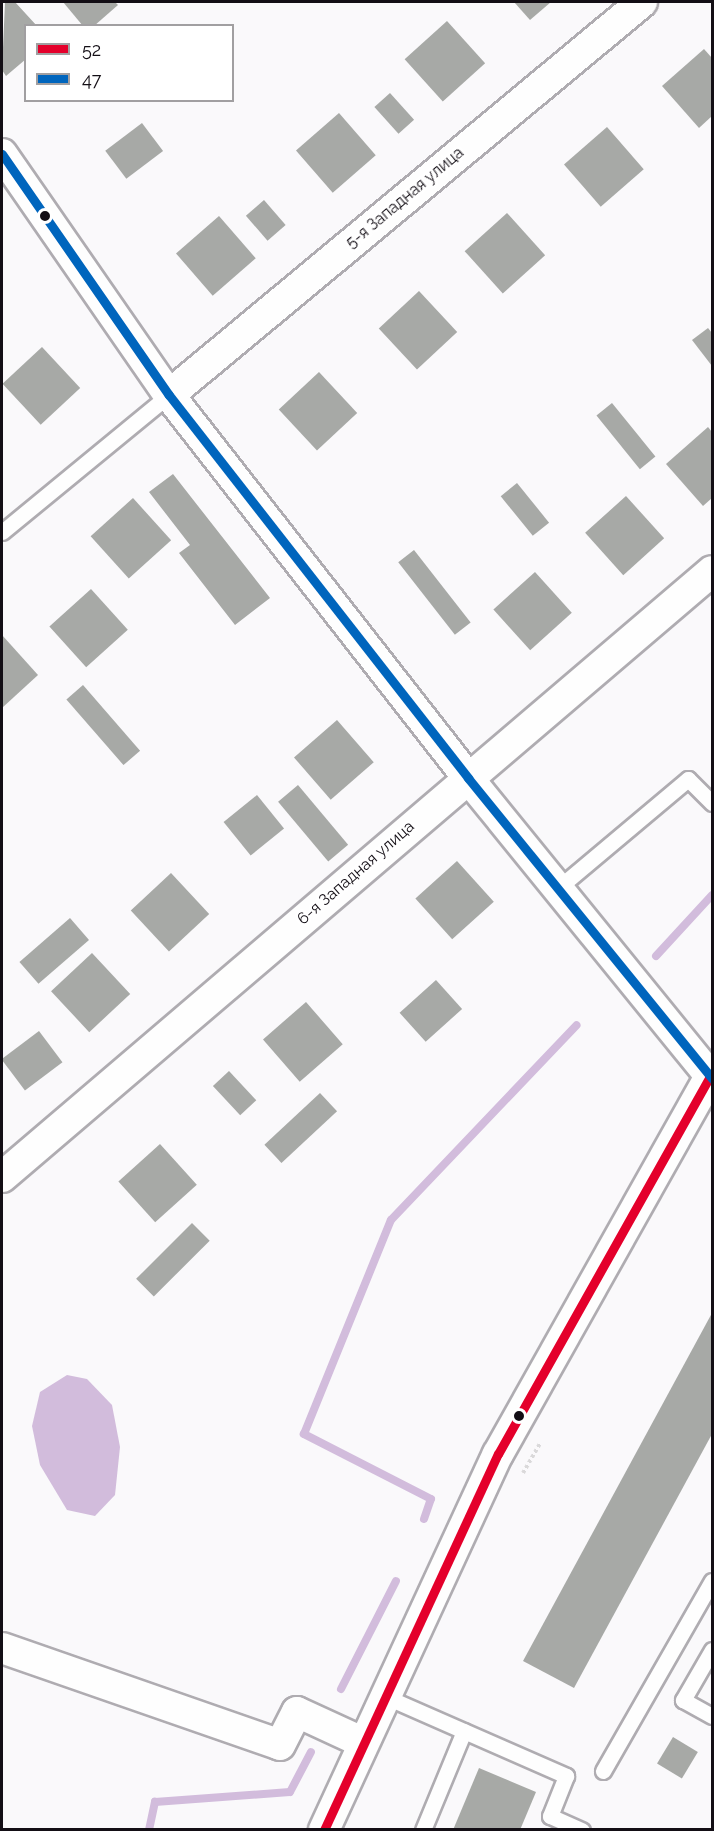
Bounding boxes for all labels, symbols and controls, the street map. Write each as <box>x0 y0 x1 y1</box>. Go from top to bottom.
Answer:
legend <box>24 24 234 102</box>
text: 52 <box>82 39 101 60</box>
text: 47 <box>82 69 101 90</box>
street label: 5-я Западная улица <box>342 143 468 253</box>
unlabelled marker <box>39 210 51 222</box>
street label: 6-я Западная улица <box>293 817 419 929</box>
unlabelled marker <box>513 1410 525 1422</box>

